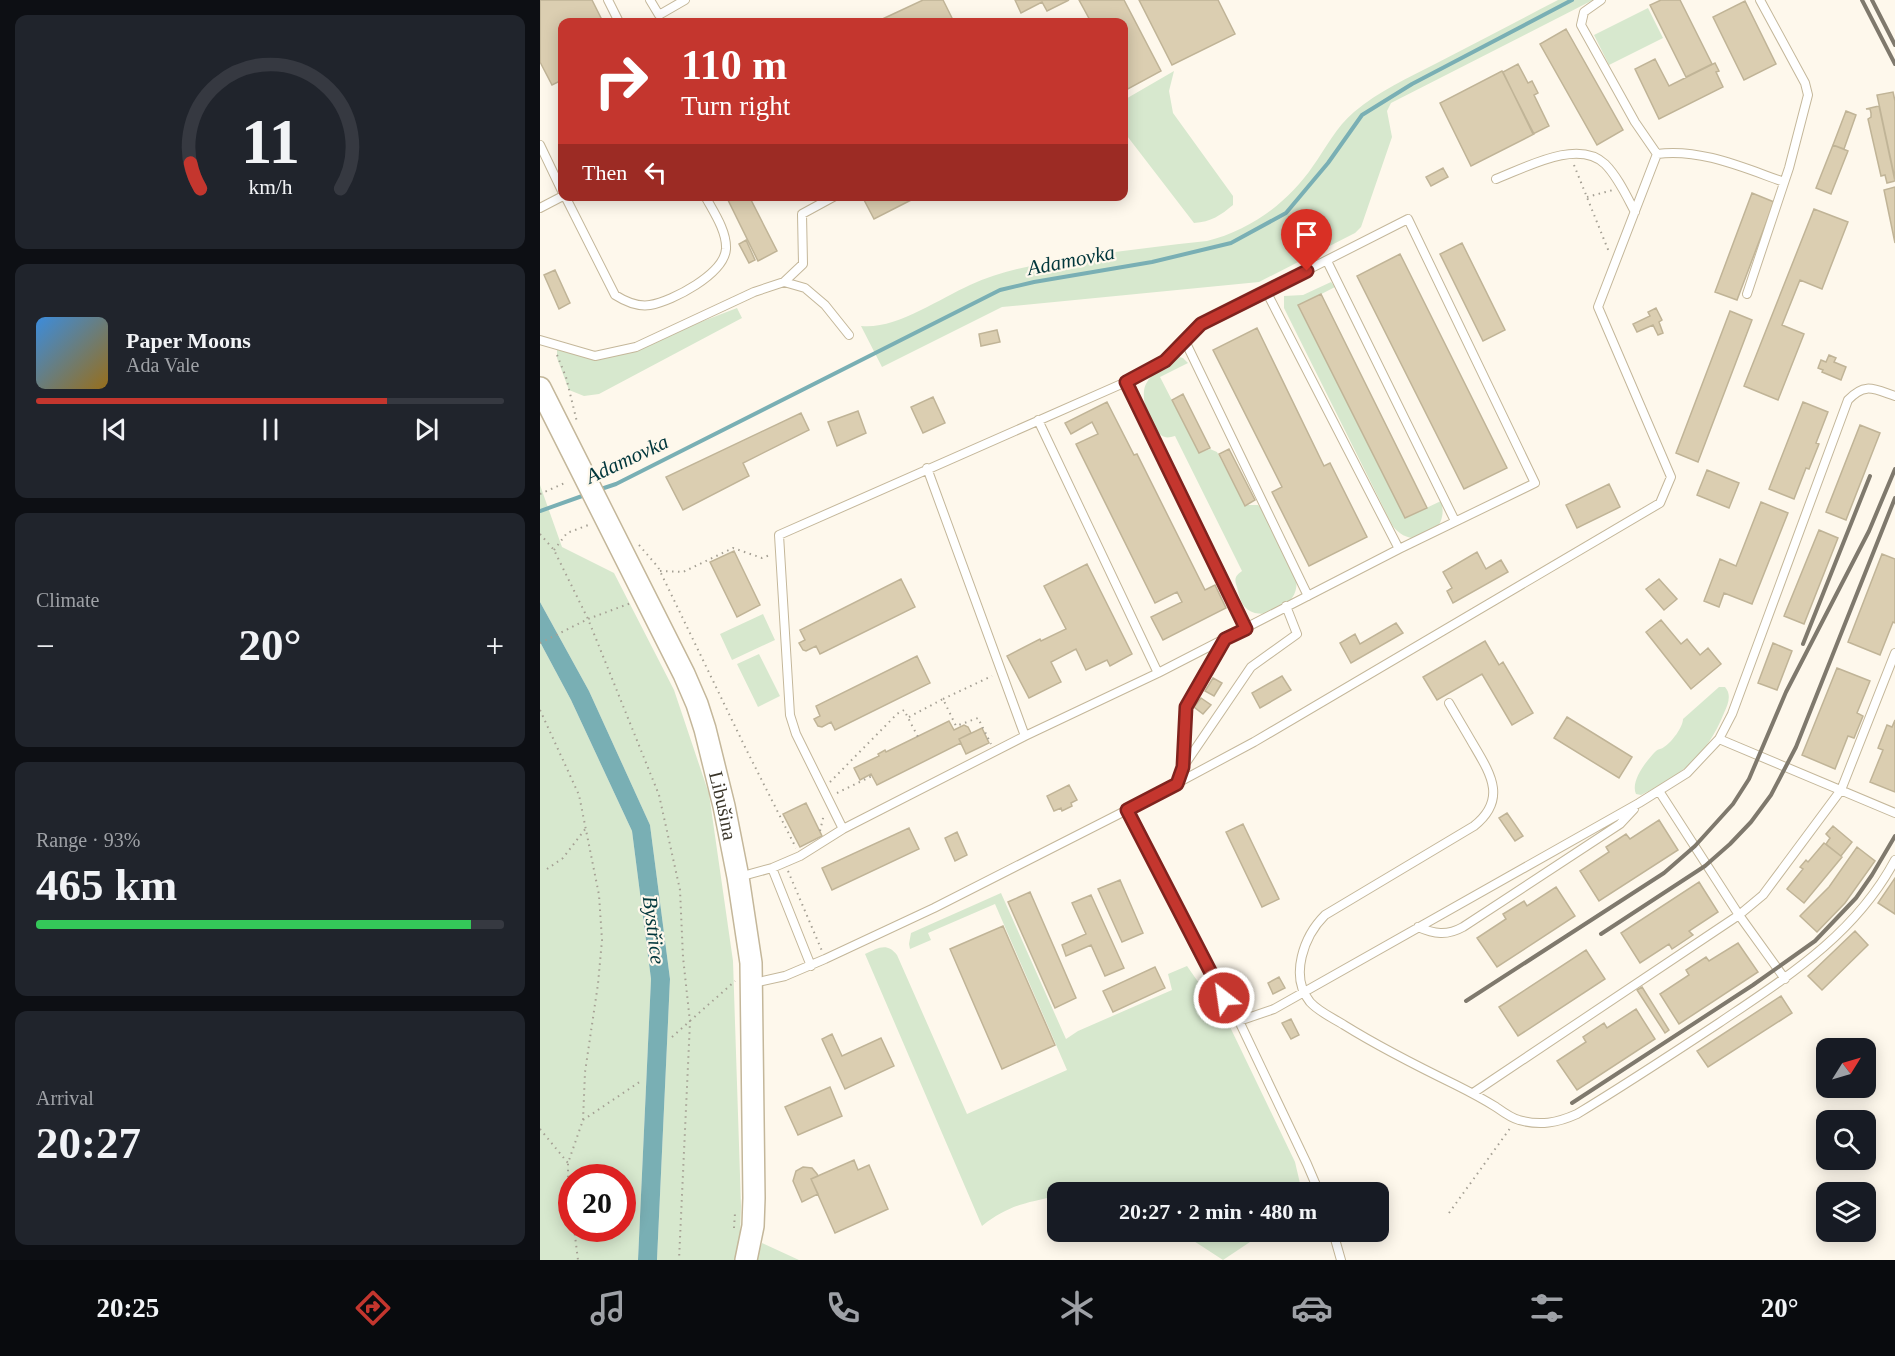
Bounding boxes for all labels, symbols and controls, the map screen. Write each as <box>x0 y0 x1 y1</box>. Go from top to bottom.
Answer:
icon: right <box>582 42 660 120</box>
text: 110 m <box>681 42 787 88</box>
text: Turn right <box>681 91 790 121</box>
text: 11 <box>241 107 299 176</box>
icon: left <box>639 156 672 189</box>
text: Then <box>582 160 627 185</box>
text: km/h <box>248 175 292 199</box>
pin <box>1281 209 1332 271</box>
icon: arrive <box>1290 218 1323 251</box>
water label: Adamovka <box>1023 240 1117 281</box>
text: Paper Moons <box>126 328 251 353</box>
text: Ada Vale <box>126 354 200 376</box>
icon: previous <box>98 413 131 446</box>
icon: pause <box>254 413 287 446</box>
icon: next <box>410 413 443 446</box>
water label: Adamovka <box>580 429 672 489</box>
text: Climate <box>36 589 99 611</box>
text: 20° <box>239 620 302 670</box>
text: − <box>36 628 55 664</box>
text: + <box>485 628 504 664</box>
street label: Libušina <box>705 769 741 842</box>
text: Range · 93% <box>36 829 140 851</box>
text: 465 km <box>36 860 177 910</box>
water label: Bystřice <box>638 894 670 966</box>
position arrow <box>1192 966 1256 1030</box>
north arrow <box>1816 1038 1876 1098</box>
map controls <box>1816 1038 1876 1242</box>
text: Arrival <box>36 1087 94 1109</box>
button: search <box>1816 1110 1876 1170</box>
text: 20:27 <box>36 1118 141 1168</box>
speed limit sign: 20 <box>558 1164 636 1242</box>
button: layers <box>1816 1182 1876 1242</box>
text: 20:27 · 2 min · 480 m <box>1119 1199 1317 1224</box>
icon: directions <box>352 1287 394 1329</box>
icon: music <box>587 1287 629 1329</box>
icon: phone <box>822 1287 864 1329</box>
icon: climate <box>1056 1287 1098 1329</box>
icon: car <box>1291 1287 1333 1329</box>
icon: filters <box>1526 1287 1568 1329</box>
text: 20:25 <box>96 1293 159 1323</box>
text: 20° <box>1761 1293 1799 1323</box>

